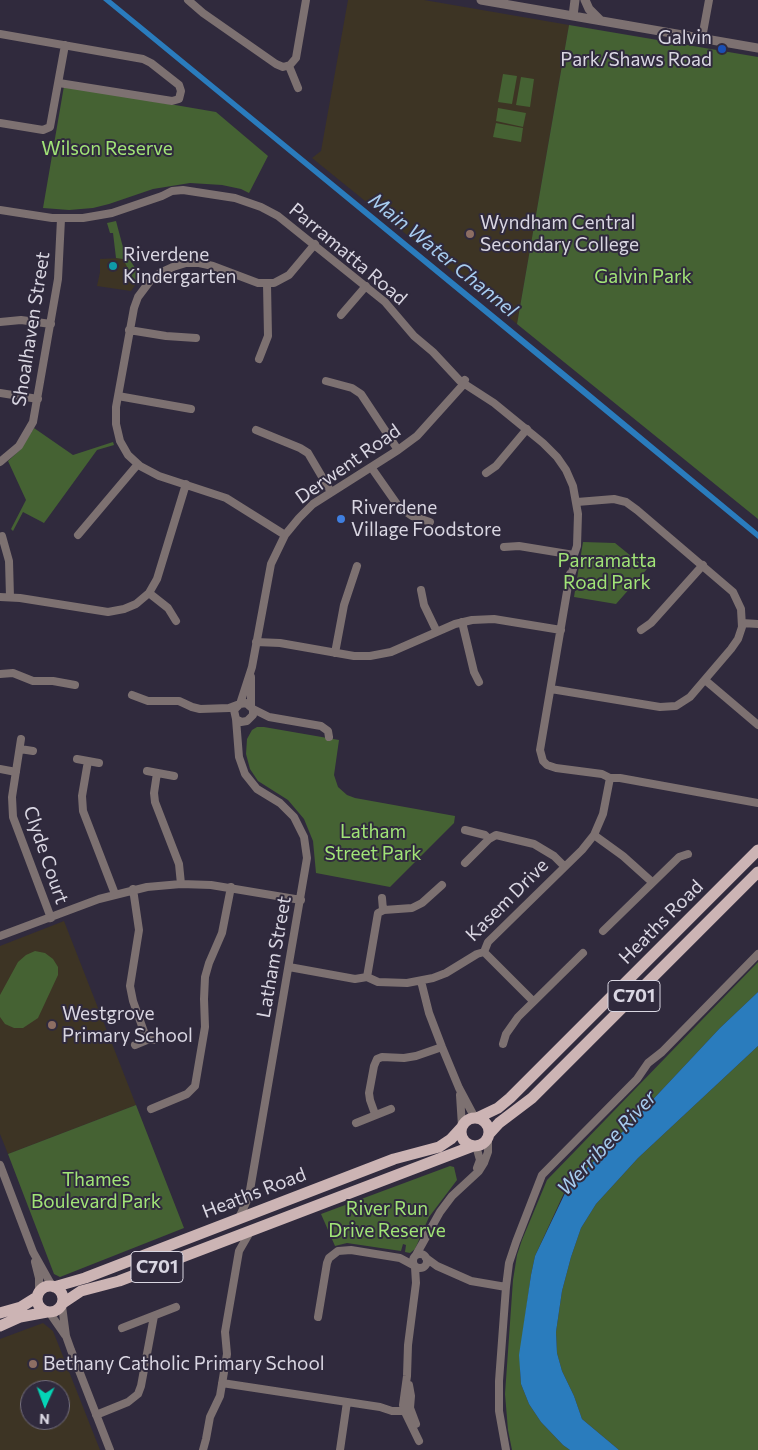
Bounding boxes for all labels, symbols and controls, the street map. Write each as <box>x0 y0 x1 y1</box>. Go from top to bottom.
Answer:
place label: Galvin Park/Shaws Road <box>560 27 712 71</box>
marker: Galvin Park/Shaws Road <box>716 43 728 55</box>
park label: Wilson Reserve <box>41 138 173 160</box>
water label: Main Water Channel <box>364 188 522 322</box>
street label: Parramatta Road <box>284 198 412 310</box>
place label: Wyndham Central Secondary College <box>480 212 639 256</box>
marker: Wyndham Central Secondary College <box>464 228 476 240</box>
place label: Riverdene Kindergarten <box>123 244 236 288</box>
street label: Shoalhaven Street <box>8 250 54 408</box>
marker: Riverdene Kindergarten <box>107 260 119 272</box>
park label: Galvin Park <box>594 266 692 288</box>
street label: Derwent Road <box>291 419 405 509</box>
place label: Riverdene Village Foodstore <box>351 497 501 541</box>
marker: Riverdene Village Foodstore <box>335 513 347 525</box>
park label: Parramatta Road Park <box>558 550 656 594</box>
street label: Clyde Court <box>19 803 73 907</box>
park label: Latham Street Park <box>324 821 422 865</box>
street label: Kasem Drive <box>461 854 553 946</box>
street label: Heaths Road <box>614 875 708 969</box>
street label: Latham Street <box>252 894 296 1020</box>
road number: C701 <box>608 980 660 1011</box>
place label: Westgrove Primary School <box>62 1003 193 1047</box>
marker: Westgrove Primary School <box>46 1019 58 1031</box>
water label: Werribee River <box>552 1086 662 1200</box>
street label: Heaths Road <box>199 1163 309 1223</box>
park label: Thames Boulevard Park <box>31 1169 161 1213</box>
park label: River Run Drive Reserve <box>328 1198 446 1242</box>
road number: C701 <box>131 1252 183 1282</box>
place label: Bethany Catholic Primary School <box>43 1353 325 1375</box>
marker: Bethany Catholic Primary School <box>27 1358 39 1370</box>
north arrow <box>20 1380 70 1430</box>
text: N <box>39 1411 50 1428</box>

